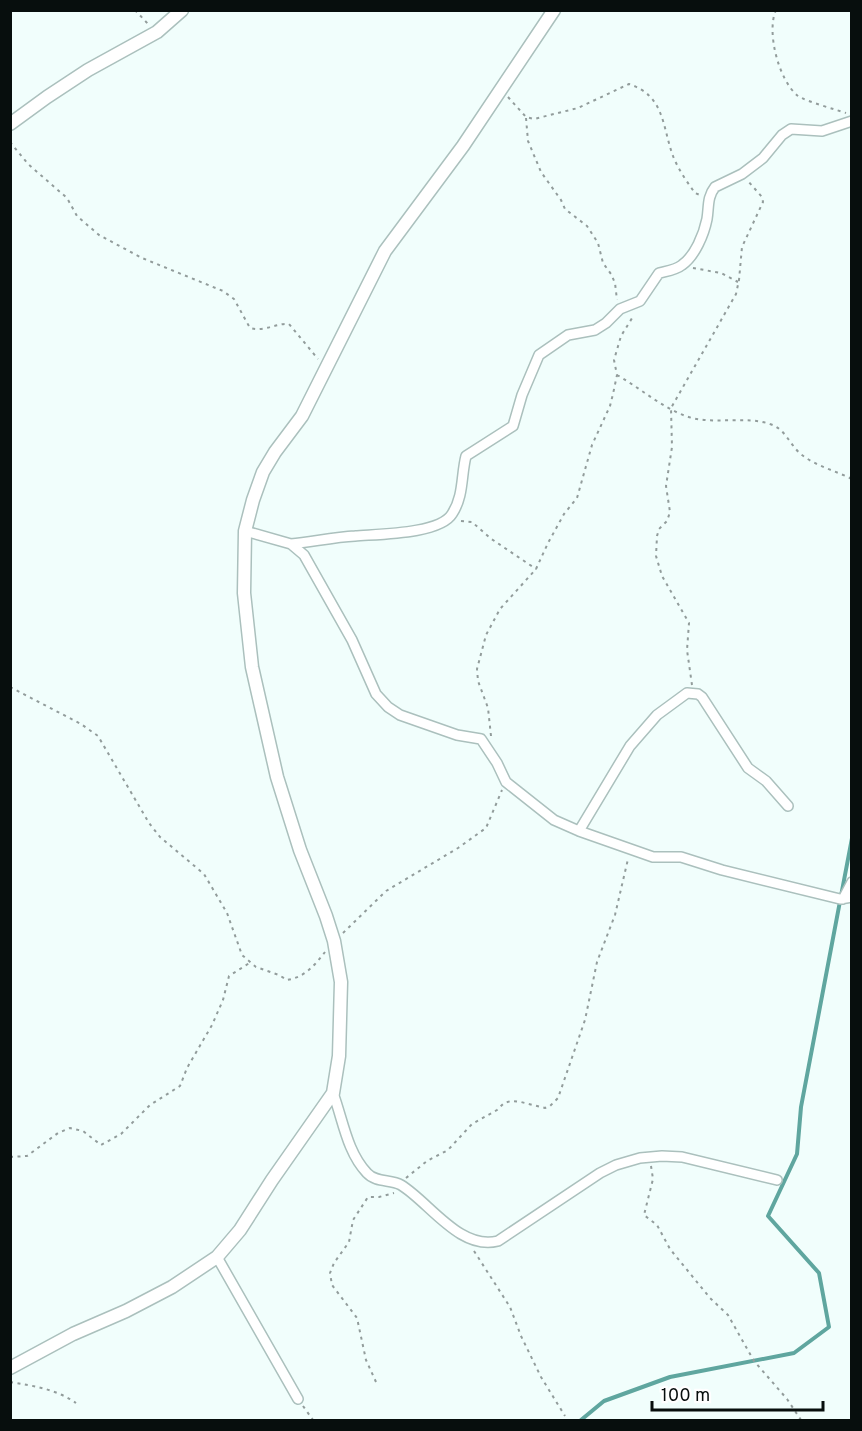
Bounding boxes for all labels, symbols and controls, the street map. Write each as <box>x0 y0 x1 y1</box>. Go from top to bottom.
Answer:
scale bar <box>652 1374 823 1412</box>
text: 100 m <box>661 1385 710 1408</box>

